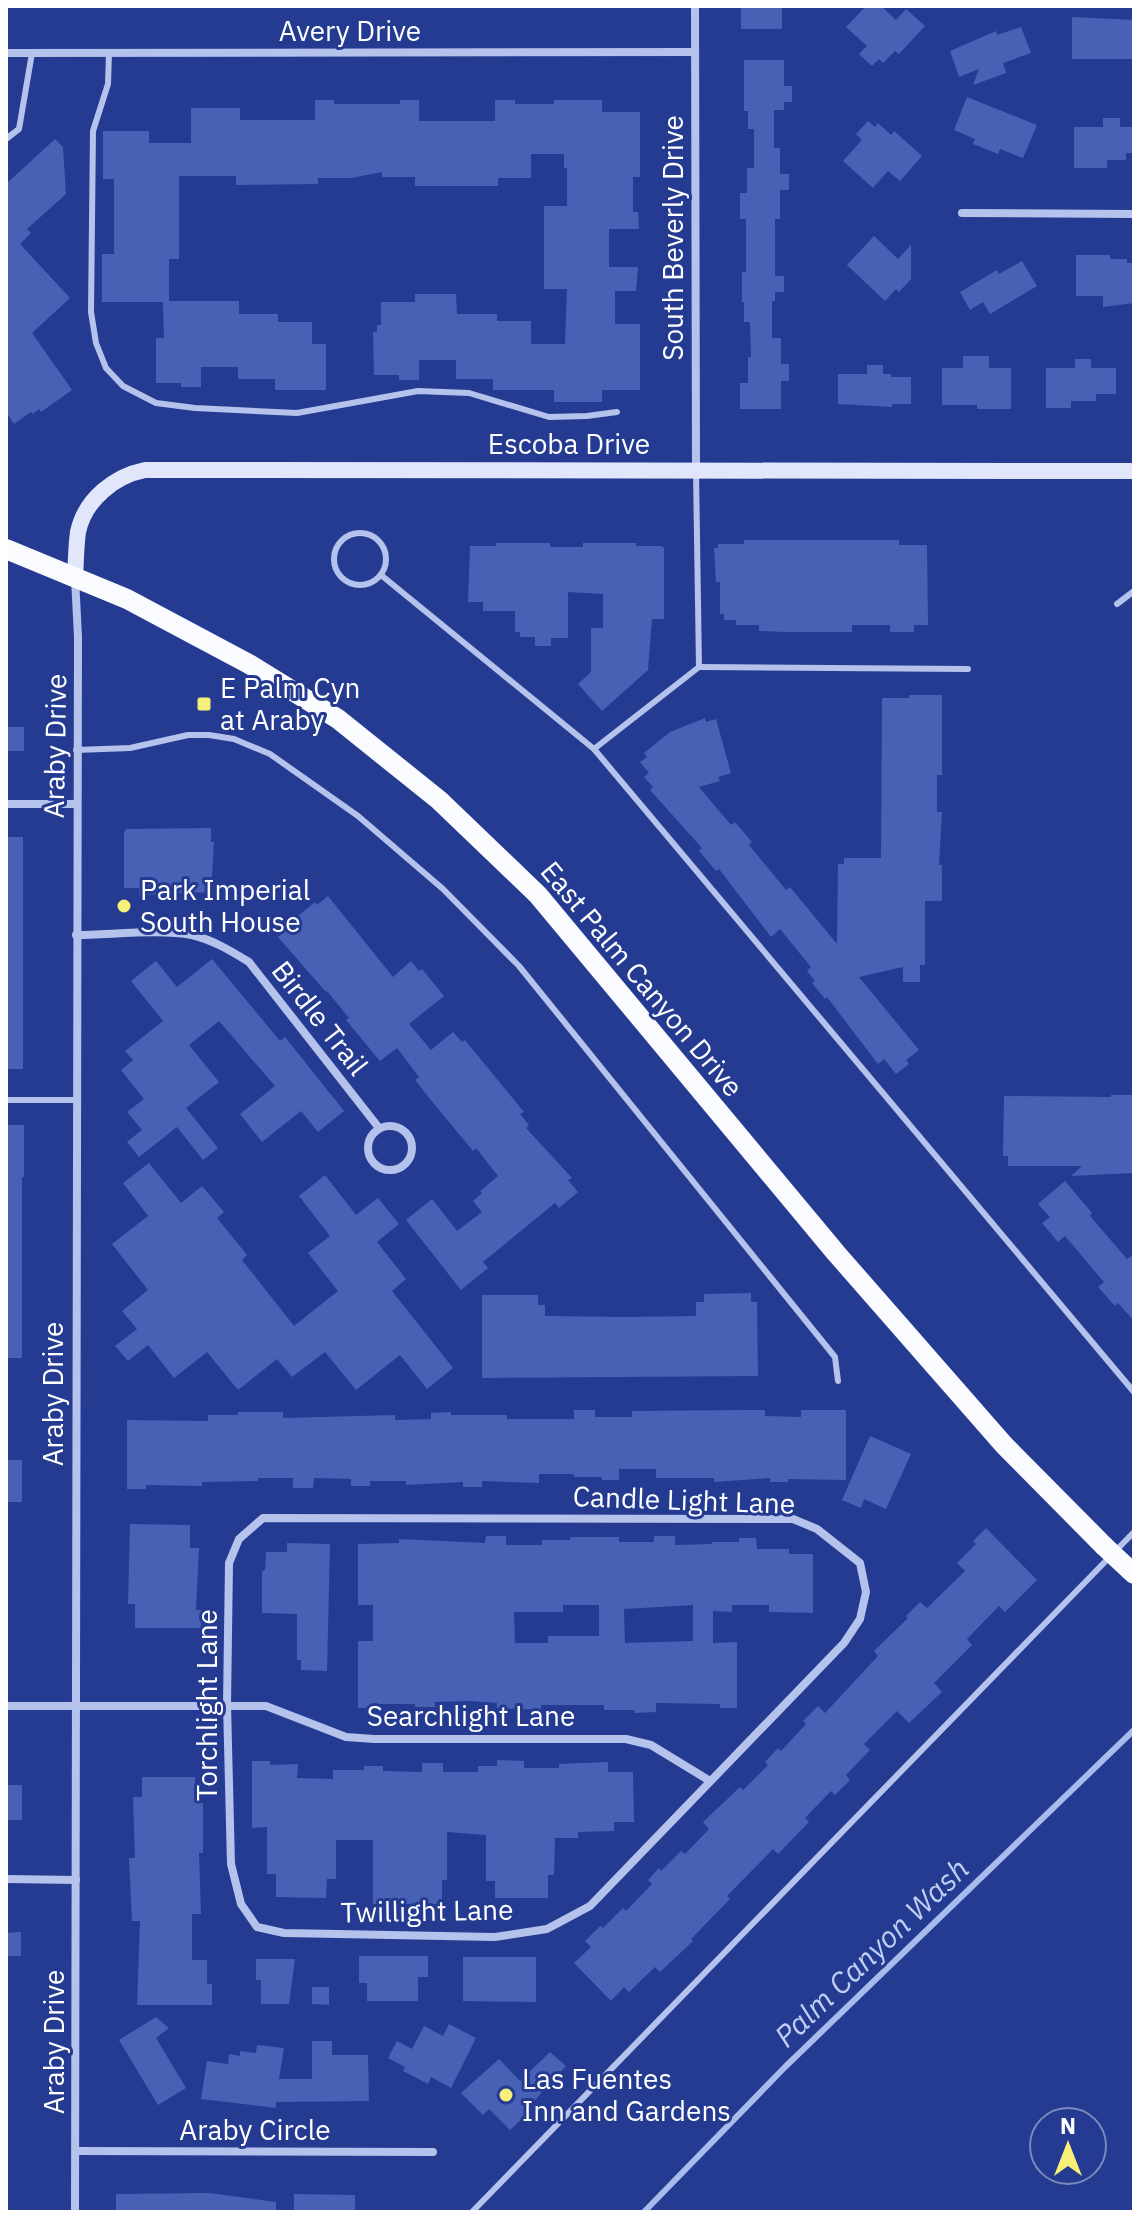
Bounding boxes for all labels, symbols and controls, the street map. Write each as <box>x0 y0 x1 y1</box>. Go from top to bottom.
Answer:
street label: Avery Drive <box>279 12 421 49</box>
street label: South Beverly Drive <box>654 115 691 361</box>
street label: Escoba Drive <box>488 425 650 462</box>
place label: E Palm Cyn at Araby <box>220 669 361 738</box>
street label: Araby Drive <box>35 673 74 819</box>
marker: E Palm Cyn at Araby <box>195 695 213 713</box>
street label: East Palm Canyon Drive <box>533 853 752 1104</box>
place label: Park Imperial South House <box>140 871 310 940</box>
marker: Park Imperial South House <box>115 897 133 915</box>
street label: Birdle Trail <box>264 953 377 1083</box>
street label: Araby Drive <box>34 1322 71 1466</box>
street label: Candle Light Lane <box>572 1477 796 1522</box>
street label: Torchlight Lane <box>188 1609 225 1801</box>
street label: Searchlight Lane <box>367 1697 575 1734</box>
water label: Palm Canyon Wash <box>765 1849 977 2055</box>
street label: Twillight Lane <box>340 1890 514 1931</box>
street label: Araby Drive <box>35 1970 72 2114</box>
place label: Las Fuentes Inn and Gardens <box>522 2060 731 2129</box>
marker: Las Fuentes Inn and Gardens <box>497 2086 515 2104</box>
north arrow <box>1028 2106 1108 2186</box>
street label: Araby Circle <box>179 2111 331 2148</box>
text: N <box>1060 2111 1076 2140</box>

